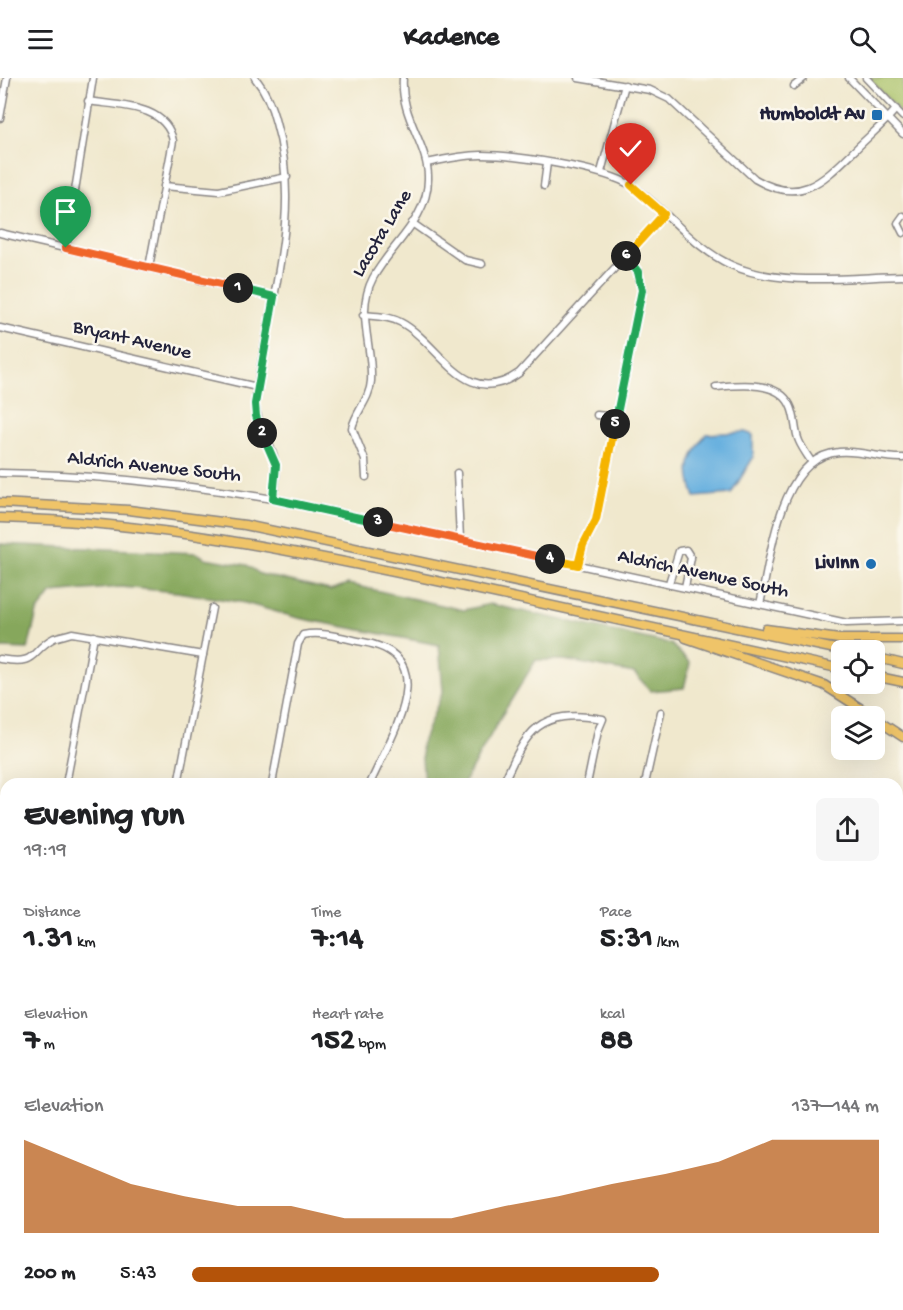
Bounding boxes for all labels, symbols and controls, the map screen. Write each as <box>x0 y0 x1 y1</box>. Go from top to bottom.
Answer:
icon: menu <box>24 23 57 56</box>
text: Kadence <box>404 23 499 55</box>
icon: search <box>846 23 879 56</box>
place label: Humboldt Av <box>759 104 865 127</box>
marker: Humboldt Av <box>870 108 884 122</box>
pin <box>605 123 656 185</box>
icon: check <box>614 132 647 165</box>
pin <box>40 186 91 248</box>
street label: Lacota Lane <box>348 186 418 282</box>
icon: arrive <box>49 195 82 228</box>
pin: 6 <box>611 241 641 271</box>
text: 6 <box>622 246 630 265</box>
pin: 1 <box>223 273 253 303</box>
text: 1 <box>235 278 241 297</box>
street label: Bryant Avenue <box>70 316 194 366</box>
pin: 5 <box>600 409 630 439</box>
text: 5 <box>611 414 619 433</box>
pin: 2 <box>247 418 277 448</box>
text: 2 <box>258 423 266 442</box>
street label: Aldrich Avenue South <box>66 447 242 489</box>
pin: 3 <box>363 507 393 537</box>
text: 3 <box>374 512 382 531</box>
pin: 4 <box>535 544 565 574</box>
street label: Aldrich Avenue South <box>615 546 791 604</box>
text: 4 <box>546 549 554 568</box>
place label: LivInn <box>815 553 859 576</box>
marker: LivInn <box>864 557 878 571</box>
map controls <box>831 640 885 760</box>
button: locate <box>831 640 885 694</box>
button: layers <box>831 706 885 760</box>
text: Evening run <box>24 798 184 836</box>
button: share <box>816 798 879 861</box>
text: 19:19 <box>24 840 66 863</box>
text: Distance <box>24 904 81 923</box>
text: Time <box>312 904 341 923</box>
text: Pace <box>600 904 631 923</box>
text: 1.31 <box>24 923 73 958</box>
text: 7:14 <box>312 923 363 958</box>
text: 5:31 <box>600 923 653 958</box>
text: km <box>73 934 96 953</box>
text: /km <box>653 934 679 953</box>
text: Elevation <box>24 1006 88 1025</box>
text: Heart rate <box>312 1006 384 1025</box>
text: kcal <box>600 1006 625 1025</box>
text: 7 <box>24 1025 40 1060</box>
text: 152 <box>312 1025 355 1060</box>
text: 88 <box>600 1025 633 1060</box>
text: m <box>40 1036 55 1055</box>
text: bpm <box>355 1036 386 1055</box>
text: Elevation <box>24 1096 104 1119</box>
text: 137–144 m <box>792 1096 879 1119</box>
text: 200 m <box>24 1263 75 1286</box>
text: 5:43 <box>120 1263 157 1286</box>

